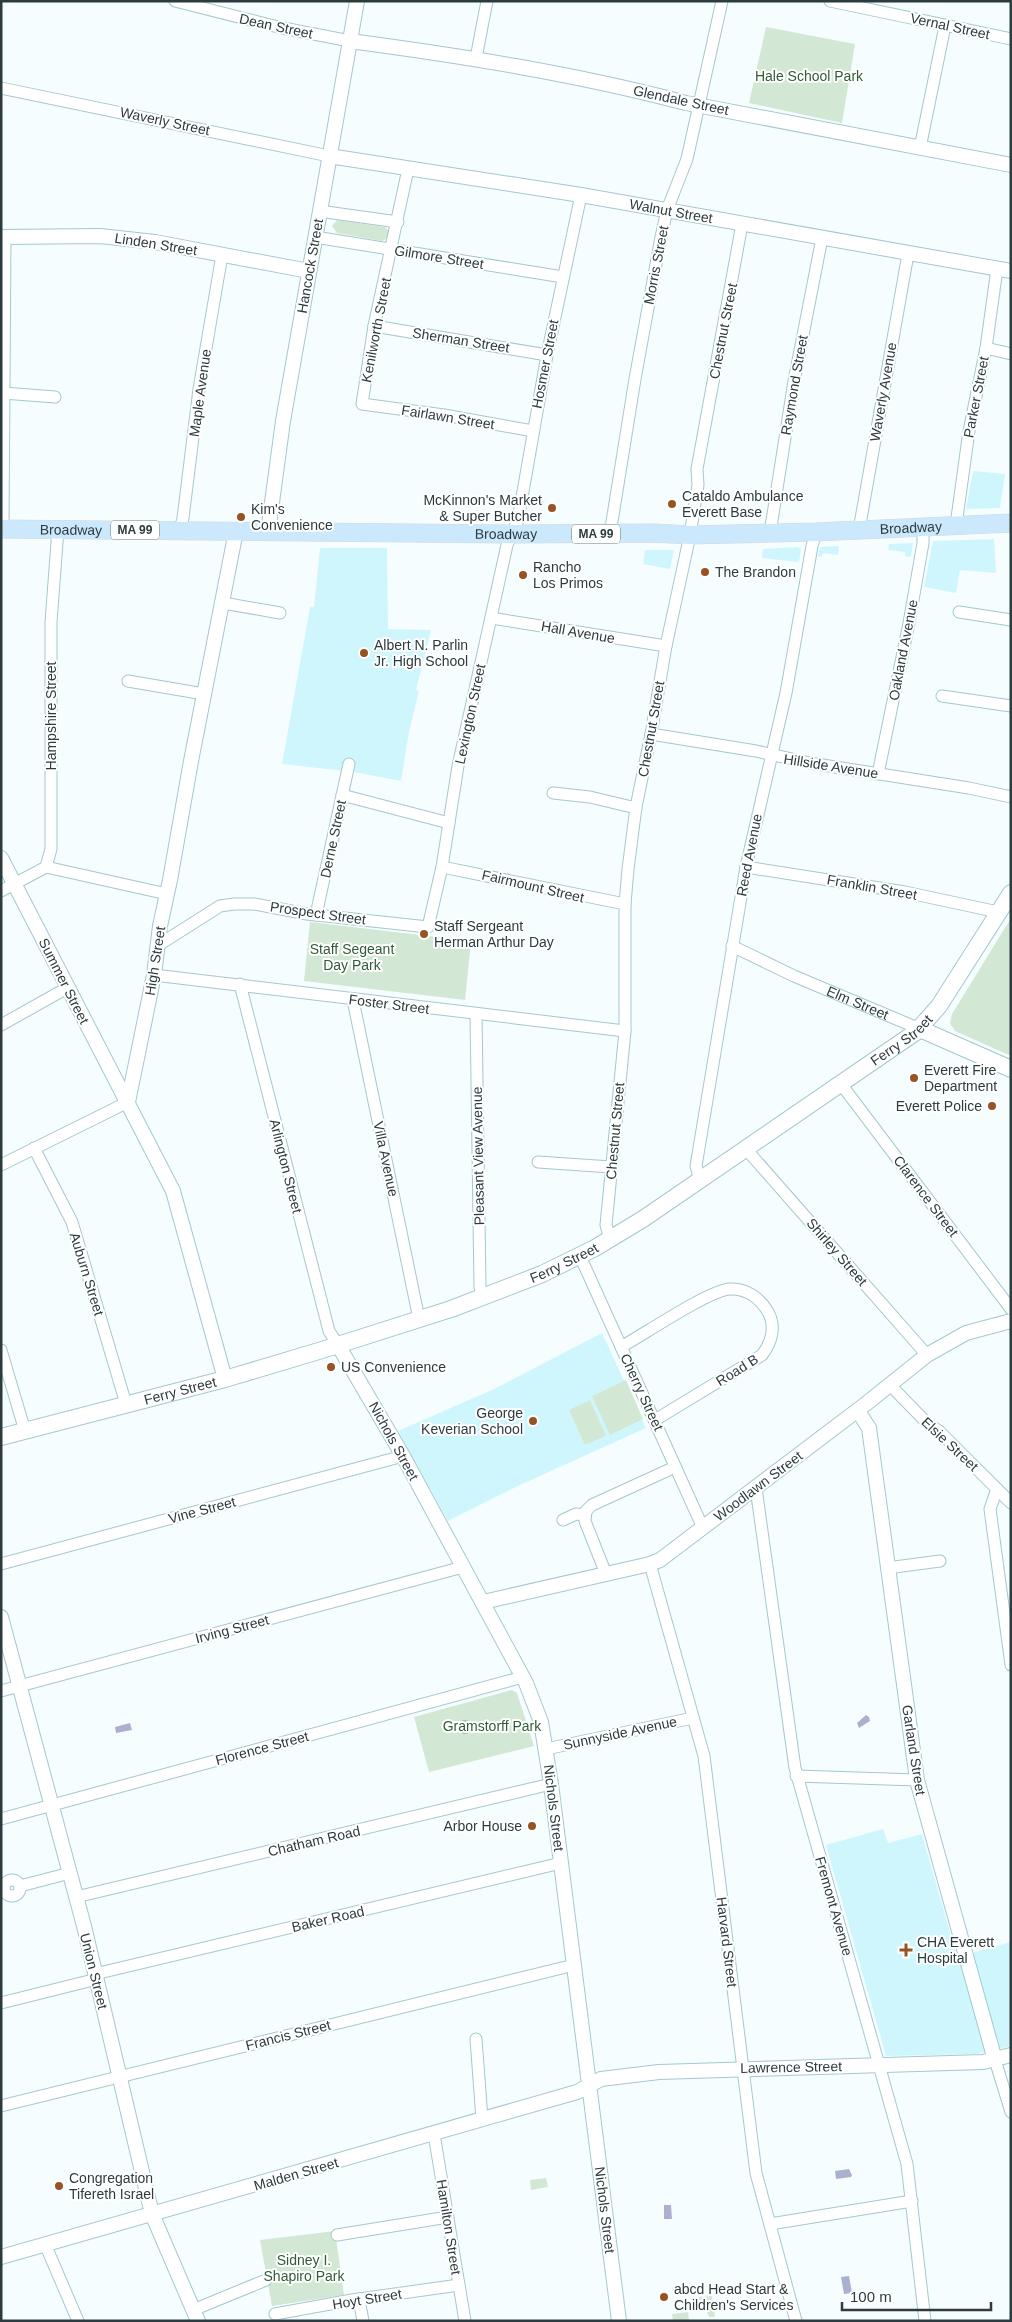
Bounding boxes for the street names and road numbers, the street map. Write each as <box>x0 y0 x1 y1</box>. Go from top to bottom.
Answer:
street label: Dean Street <box>238 10 314 42</box>
street label: Vernal Street <box>909 10 991 42</box>
street label: Glendale Street <box>632 82 730 118</box>
street label: Waverly Street <box>119 104 211 138</box>
street label: Walnut Street <box>628 196 714 226</box>
street label: Hancock Street <box>294 217 326 315</box>
street label: Morris Street <box>641 224 672 306</box>
street label: Linden Street <box>114 230 198 258</box>
street label: Gilmore Street <box>393 242 485 272</box>
street label: Kenilworth Street <box>358 276 394 384</box>
street label: Chestnut Street <box>706 282 740 380</box>
street label: Hosmer Street <box>529 318 561 410</box>
street label: Sherman Street <box>411 324 511 356</box>
street label: Raymond Street <box>777 334 811 436</box>
street label: Waverly Avenue <box>866 341 900 443</box>
street label: Maple Avenue <box>186 348 214 438</box>
street label: Parker Street <box>960 355 992 439</box>
street label: Fairlawn Street <box>400 402 496 432</box>
street label: Broadway <box>879 518 942 537</box>
road number: MA 99 <box>111 520 159 540</box>
street label: Broadway <box>40 521 102 538</box>
road number: MA 99 <box>572 524 620 544</box>
street label: Broadway <box>475 526 537 542</box>
street label: Oakland Avenue <box>885 598 921 702</box>
street label: Hall Avenue <box>540 618 616 646</box>
street label: Hampshire Street <box>43 661 59 770</box>
street label: Lexington Street <box>452 662 488 766</box>
street label: Chestnut Street <box>635 680 667 778</box>
street label: Hillside Avenue <box>783 751 880 781</box>
street label: Derne Street <box>317 798 349 879</box>
street label: Reed Avenue <box>733 812 765 898</box>
street label: Fairmount Street <box>480 866 586 906</box>
street label: Franklin Street <box>826 871 918 903</box>
street label: Prospect Street <box>269 898 367 928</box>
street label: High Street <box>142 925 168 997</box>
street label: Summer Street <box>36 935 93 1027</box>
street label: Elm Street <box>824 983 891 1023</box>
street label: Foster Street <box>348 991 430 1017</box>
street label: Ferry Street <box>867 1011 936 1069</box>
street label: Chestnut Street <box>603 1082 627 1180</box>
street label: Pleasant View Avenue <box>469 1086 487 1226</box>
street label: Arlington Street <box>267 1117 305 1215</box>
street label: Villa Avenue <box>370 1120 402 1198</box>
street label: Clarence Street <box>890 1152 962 1240</box>
street label: Shirley Street <box>803 1215 871 1289</box>
street label: Auburn Street <box>67 1230 107 1318</box>
street label: Ferry Street <box>527 1240 601 1286</box>
street label: Cherry Street <box>617 1351 667 1433</box>
street label: Road B <box>713 1351 761 1389</box>
street label: Ferry Street <box>142 1374 218 1408</box>
street label: Nichols Street <box>366 1399 422 1483</box>
street label: Elsie Street <box>918 1414 982 1474</box>
street label: Woodlawn Street <box>711 1448 805 1524</box>
street label: Vine Street <box>167 1493 238 1527</box>
street label: Irving Street <box>193 1611 271 1646</box>
street label: Garland Street <box>899 1704 929 1796</box>
street label: Sunnyside Avenue <box>562 1713 678 1753</box>
street label: Florence Street <box>214 1728 310 1768</box>
street label: Nichols Street <box>541 1764 567 1852</box>
street label: Chatham Road <box>266 1823 362 1859</box>
street label: Fremont Avenue <box>812 1855 856 1958</box>
street label: Harvard Street <box>714 1896 741 1988</box>
street label: Baker Road <box>290 1903 366 1935</box>
street label: Union Street <box>77 1931 111 2011</box>
street label: Francis Street <box>244 2017 332 2053</box>
street label: Lawrence Street <box>740 2058 842 2076</box>
street label: Malden Street <box>252 2154 340 2194</box>
street label: Nichols Street <box>592 2166 618 2254</box>
street label: Hamilton Street <box>434 2178 464 2276</box>
street label: Hoyt Street <box>331 2286 403 2312</box>

